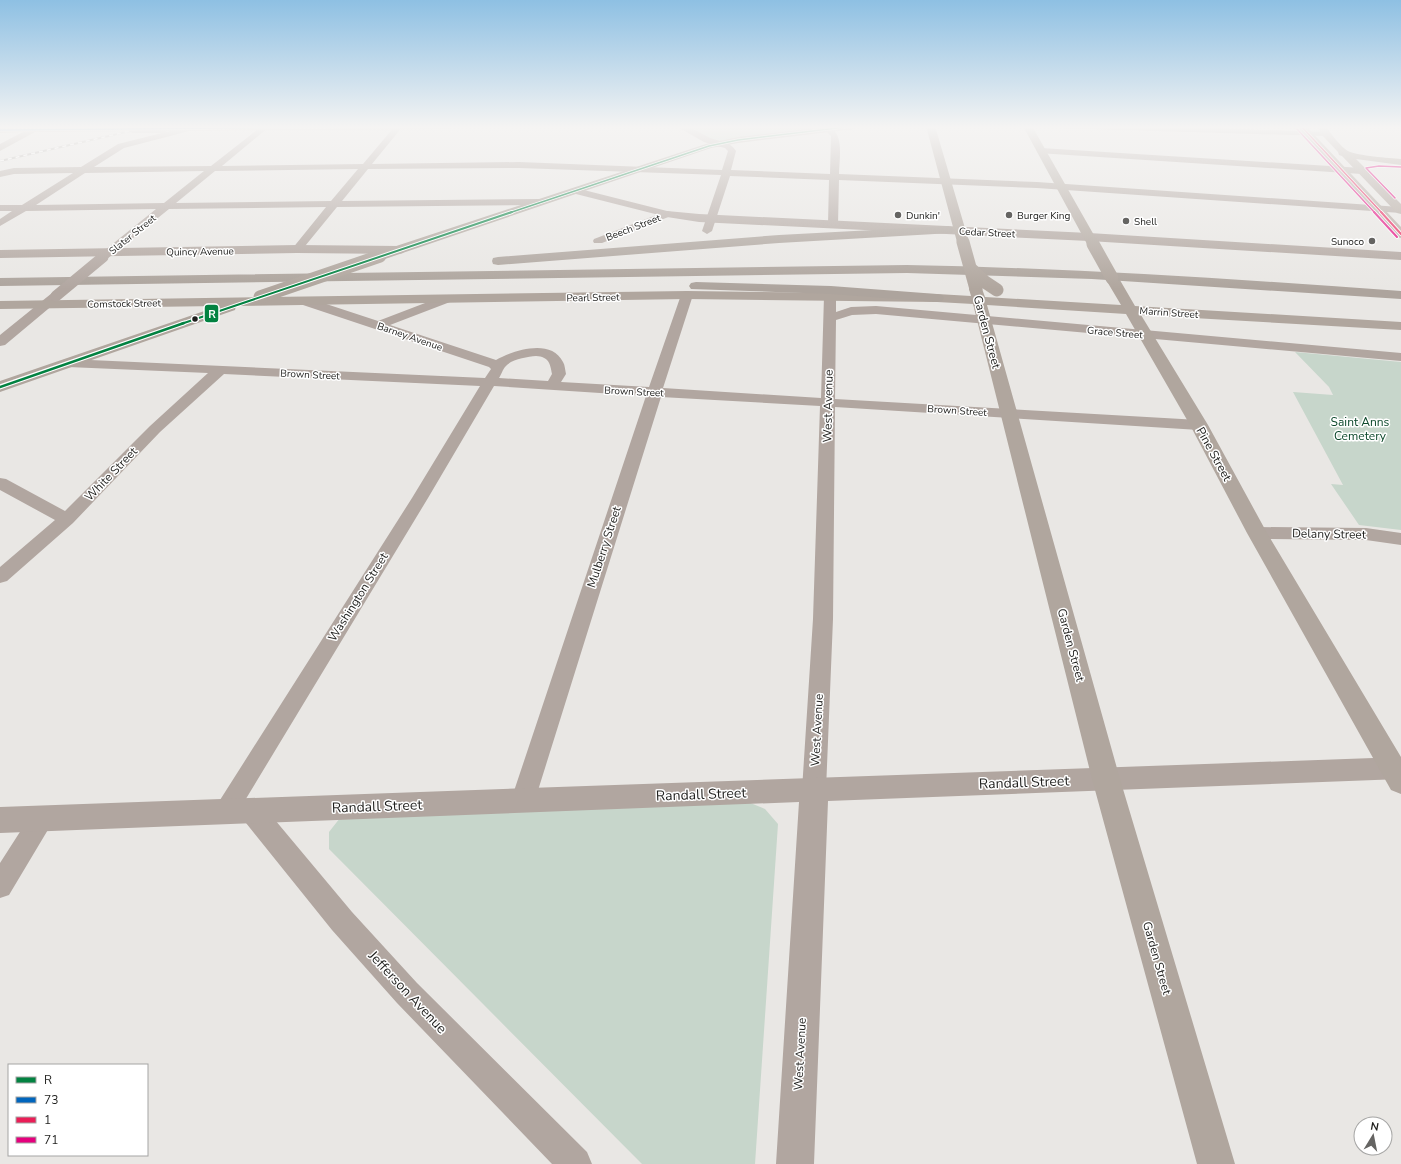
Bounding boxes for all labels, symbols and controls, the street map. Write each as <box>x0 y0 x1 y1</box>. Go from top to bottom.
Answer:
place label: Dunkin' <box>906 209 940 223</box>
place label: Burger King <box>1017 209 1070 223</box>
marker: Dunkin' <box>893 210 903 220</box>
marker: Burger King <box>1004 210 1014 220</box>
street label: Slater Street <box>106 211 159 258</box>
street label: Beech Street <box>604 211 663 245</box>
place label: Shell <box>1134 215 1157 229</box>
marker: Shell <box>1121 216 1131 226</box>
street label: Cedar Street <box>958 225 1016 241</box>
place label: Sunoco <box>1331 235 1364 249</box>
marker: Sunoco <box>1367 236 1377 246</box>
street label: Quincy Avenue <box>166 244 234 260</box>
street label: Pearl Street <box>566 291 620 305</box>
street label: Garden Street <box>970 294 1005 371</box>
street label: Comstock Street <box>87 296 162 312</box>
line badge: R <box>204 304 219 323</box>
street label: Marrin Street <box>1139 304 1199 322</box>
text: R <box>208 307 216 322</box>
unlabelled marker <box>190 314 200 324</box>
street label: Barney Avenue <box>375 319 444 355</box>
street label: Grace Street <box>1087 324 1144 342</box>
street label: Brown Street <box>280 366 341 384</box>
street label: West Avenue <box>819 369 837 443</box>
street label: Brown Street <box>604 383 665 401</box>
street label: Brown Street <box>927 402 988 420</box>
park label: Saint Anns Cemetery <box>1331 414 1390 444</box>
street label: Pine Street <box>1193 424 1236 485</box>
street label: White Street <box>81 443 141 504</box>
street label: Mulberry Street <box>583 503 625 590</box>
street label: Delany Street <box>1292 525 1367 543</box>
street label: Washington Street <box>324 549 392 644</box>
street label: Garden Street <box>1054 607 1089 684</box>
street label: West Avenue <box>807 693 827 767</box>
street label: Randall Street <box>979 771 1070 794</box>
street label: Randall Street <box>656 783 747 806</box>
street label: Randall Street <box>332 795 423 818</box>
street label: Garden Street <box>1139 920 1175 997</box>
street label: Jefferson Avenue <box>364 946 451 1038</box>
street label: West Avenue <box>790 1017 810 1091</box>
legend <box>8 1064 148 1156</box>
text: R <box>44 1072 52 1088</box>
text: 73 <box>44 1092 58 1108</box>
text: 1 <box>44 1112 51 1128</box>
north arrow <box>1353 1116 1393 1156</box>
text: N <box>1369 1119 1380 1135</box>
text: 71 <box>44 1132 58 1148</box>

